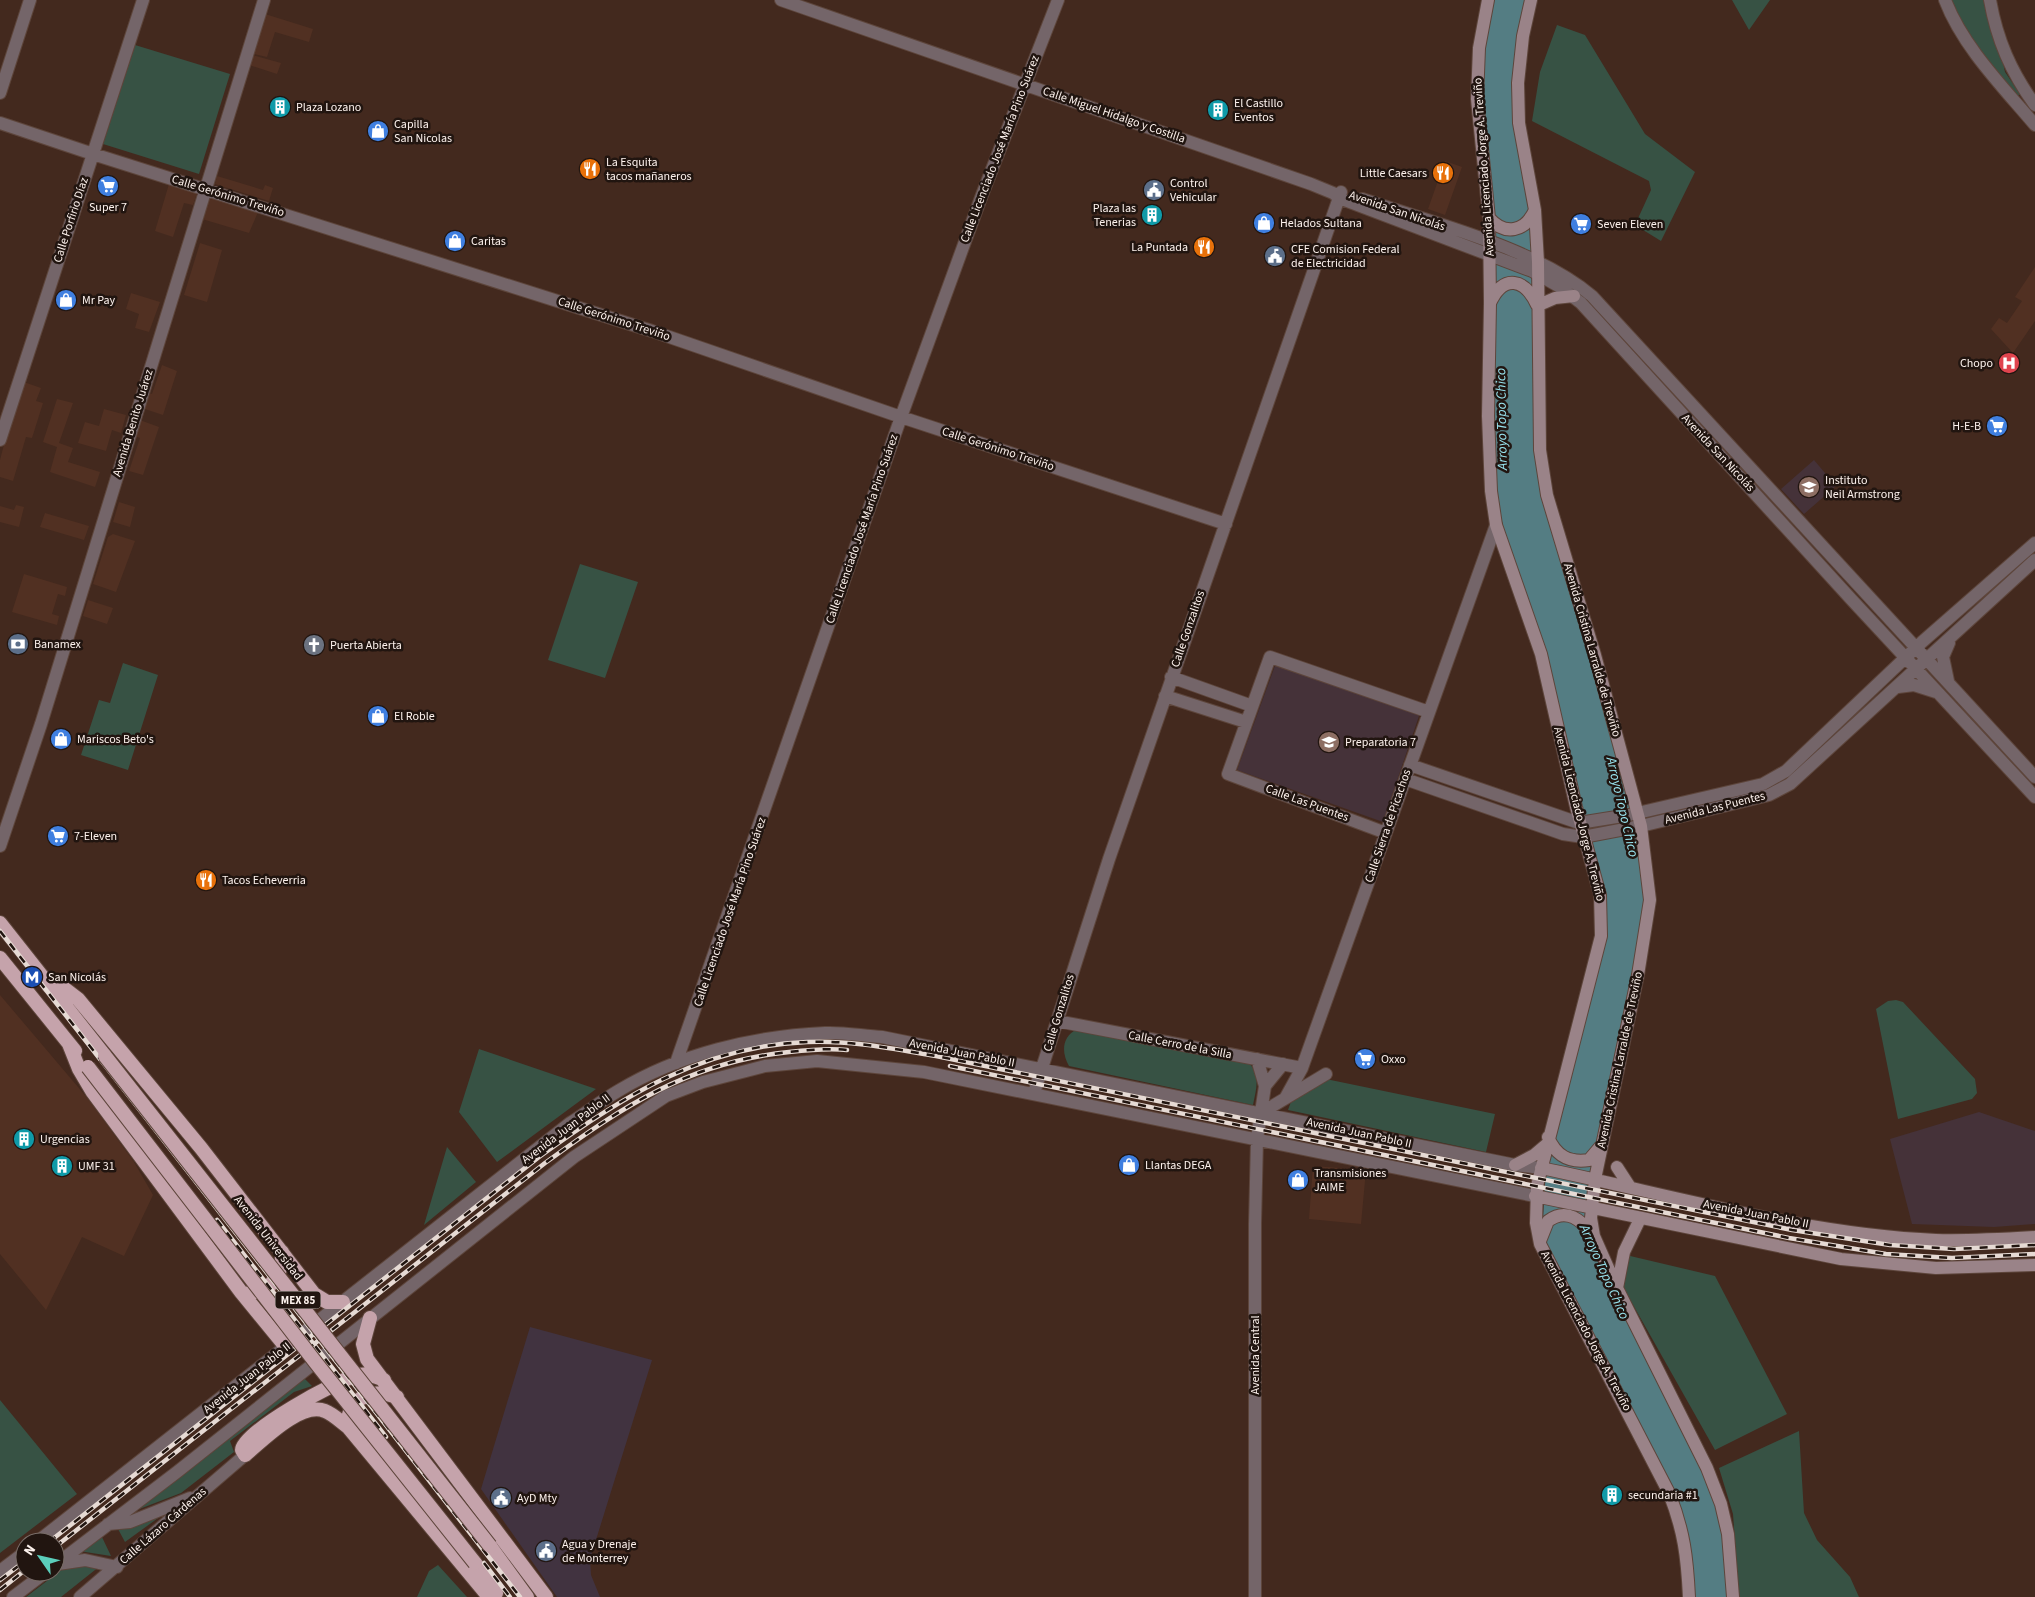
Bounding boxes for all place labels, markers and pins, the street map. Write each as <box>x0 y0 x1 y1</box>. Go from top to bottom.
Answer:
building icon: Plaza Lozano <box>268 95 292 119</box>
place label: El Castillo Eventos <box>1234 95 1283 126</box>
building icon: El Castillo Eventos <box>1206 98 1230 122</box>
place label: Plaza Lozano <box>296 99 361 116</box>
place label: Capilla San Nicolas <box>394 116 452 147</box>
shop icon: Capilla San Nicolas <box>366 119 390 143</box>
place label: La Esquita tacos mañaneros <box>606 154 692 185</box>
restaurant icon: La Esquita tacos mañaneros <box>578 157 602 181</box>
restaurant icon: Little Caesars <box>1431 161 1455 185</box>
place label: Little Caesars <box>1360 165 1427 182</box>
supermarket icon: Super 7 <box>96 174 120 198</box>
place label: Control Vehicular <box>1170 175 1218 206</box>
public building icon: Control Vehicular <box>1142 178 1166 202</box>
place label: Super 7 <box>89 199 127 216</box>
place label: Plaza las Tenerias <box>1093 200 1136 231</box>
building icon: Plaza las Tenerias <box>1140 203 1164 227</box>
shop icon: Helados Sultana <box>1252 211 1276 235</box>
supermarket icon: Seven Eleven <box>1569 212 1593 236</box>
place label: Helados Sultana <box>1280 215 1362 232</box>
place label: Seven Eleven <box>1597 216 1663 233</box>
shop icon: Caritas <box>443 229 467 253</box>
place label: Caritas <box>471 233 506 250</box>
restaurant icon: La Puntada <box>1192 235 1216 259</box>
place label: La Puntada <box>1131 239 1188 256</box>
place label: CFE Comision Federal de Electricidad <box>1291 241 1400 272</box>
public building icon: CFE Comision Federal de Electricidad <box>1263 244 1287 268</box>
shop icon: Mr Pay <box>54 288 78 312</box>
place label: Mr Pay <box>82 292 116 309</box>
hospital icon: Chopo <box>1997 351 2021 375</box>
place label: Chopo <box>1960 355 1993 372</box>
supermarket icon: H-E-B <box>1985 414 2009 438</box>
place label: H-E-B <box>1952 418 1981 435</box>
place label: Instituto Neil Armstrong <box>1825 472 1900 503</box>
school or university icon: Instituto Neil Armstrong <box>1797 475 1821 499</box>
bank icon: Banamex <box>6 632 30 656</box>
church icon: Puerta Abierta <box>302 633 326 657</box>
place label: Banamex <box>34 636 82 653</box>
place label: Puerta Abierta <box>330 637 402 654</box>
shop icon: El Roble <box>366 704 390 728</box>
place label: El Roble <box>394 708 435 725</box>
shop icon: Mariscos Beto's <box>49 727 73 751</box>
school or university icon: Preparatoria 7 <box>1317 730 1341 754</box>
place label: Mariscos Beto's <box>77 731 154 748</box>
place label: Preparatoria 7 <box>1345 734 1416 751</box>
supermarket icon: 7-Eleven <box>46 824 70 848</box>
place label: 7-Eleven <box>74 828 117 845</box>
restaurant icon: Tacos Echeverria <box>194 868 218 892</box>
place label: Tacos Echeverria <box>222 872 306 889</box>
metro station icon: San Nicolás <box>20 965 44 989</box>
place label: San Nicolás <box>48 969 106 986</box>
supermarket icon: Oxxo <box>1353 1047 1377 1071</box>
place label: Oxxo <box>1381 1051 1406 1068</box>
building icon: Urgencias <box>12 1127 36 1151</box>
place label: Urgencias <box>40 1131 90 1148</box>
shop icon: Llantas DEGA <box>1117 1153 1141 1177</box>
building icon: UMF 31 <box>50 1154 74 1178</box>
place label: Llantas DEGA <box>1145 1157 1212 1174</box>
place label: UMF 31 <box>78 1158 115 1175</box>
place label: Transmisiones JAIME <box>1314 1165 1386 1196</box>
shop icon: Transmisiones JAIME <box>1286 1168 1310 1192</box>
building icon: secundaria #1 <box>1600 1483 1624 1507</box>
public building icon: AyD Mty <box>489 1486 513 1510</box>
place label: secundaria #1 <box>1628 1487 1698 1504</box>
place label: AyD Mty <box>517 1490 558 1507</box>
place label: Agua y Drenaje de Monterrey <box>562 1536 636 1567</box>
public building icon: Agua y Drenaje de Monterrey <box>534 1539 558 1563</box>

